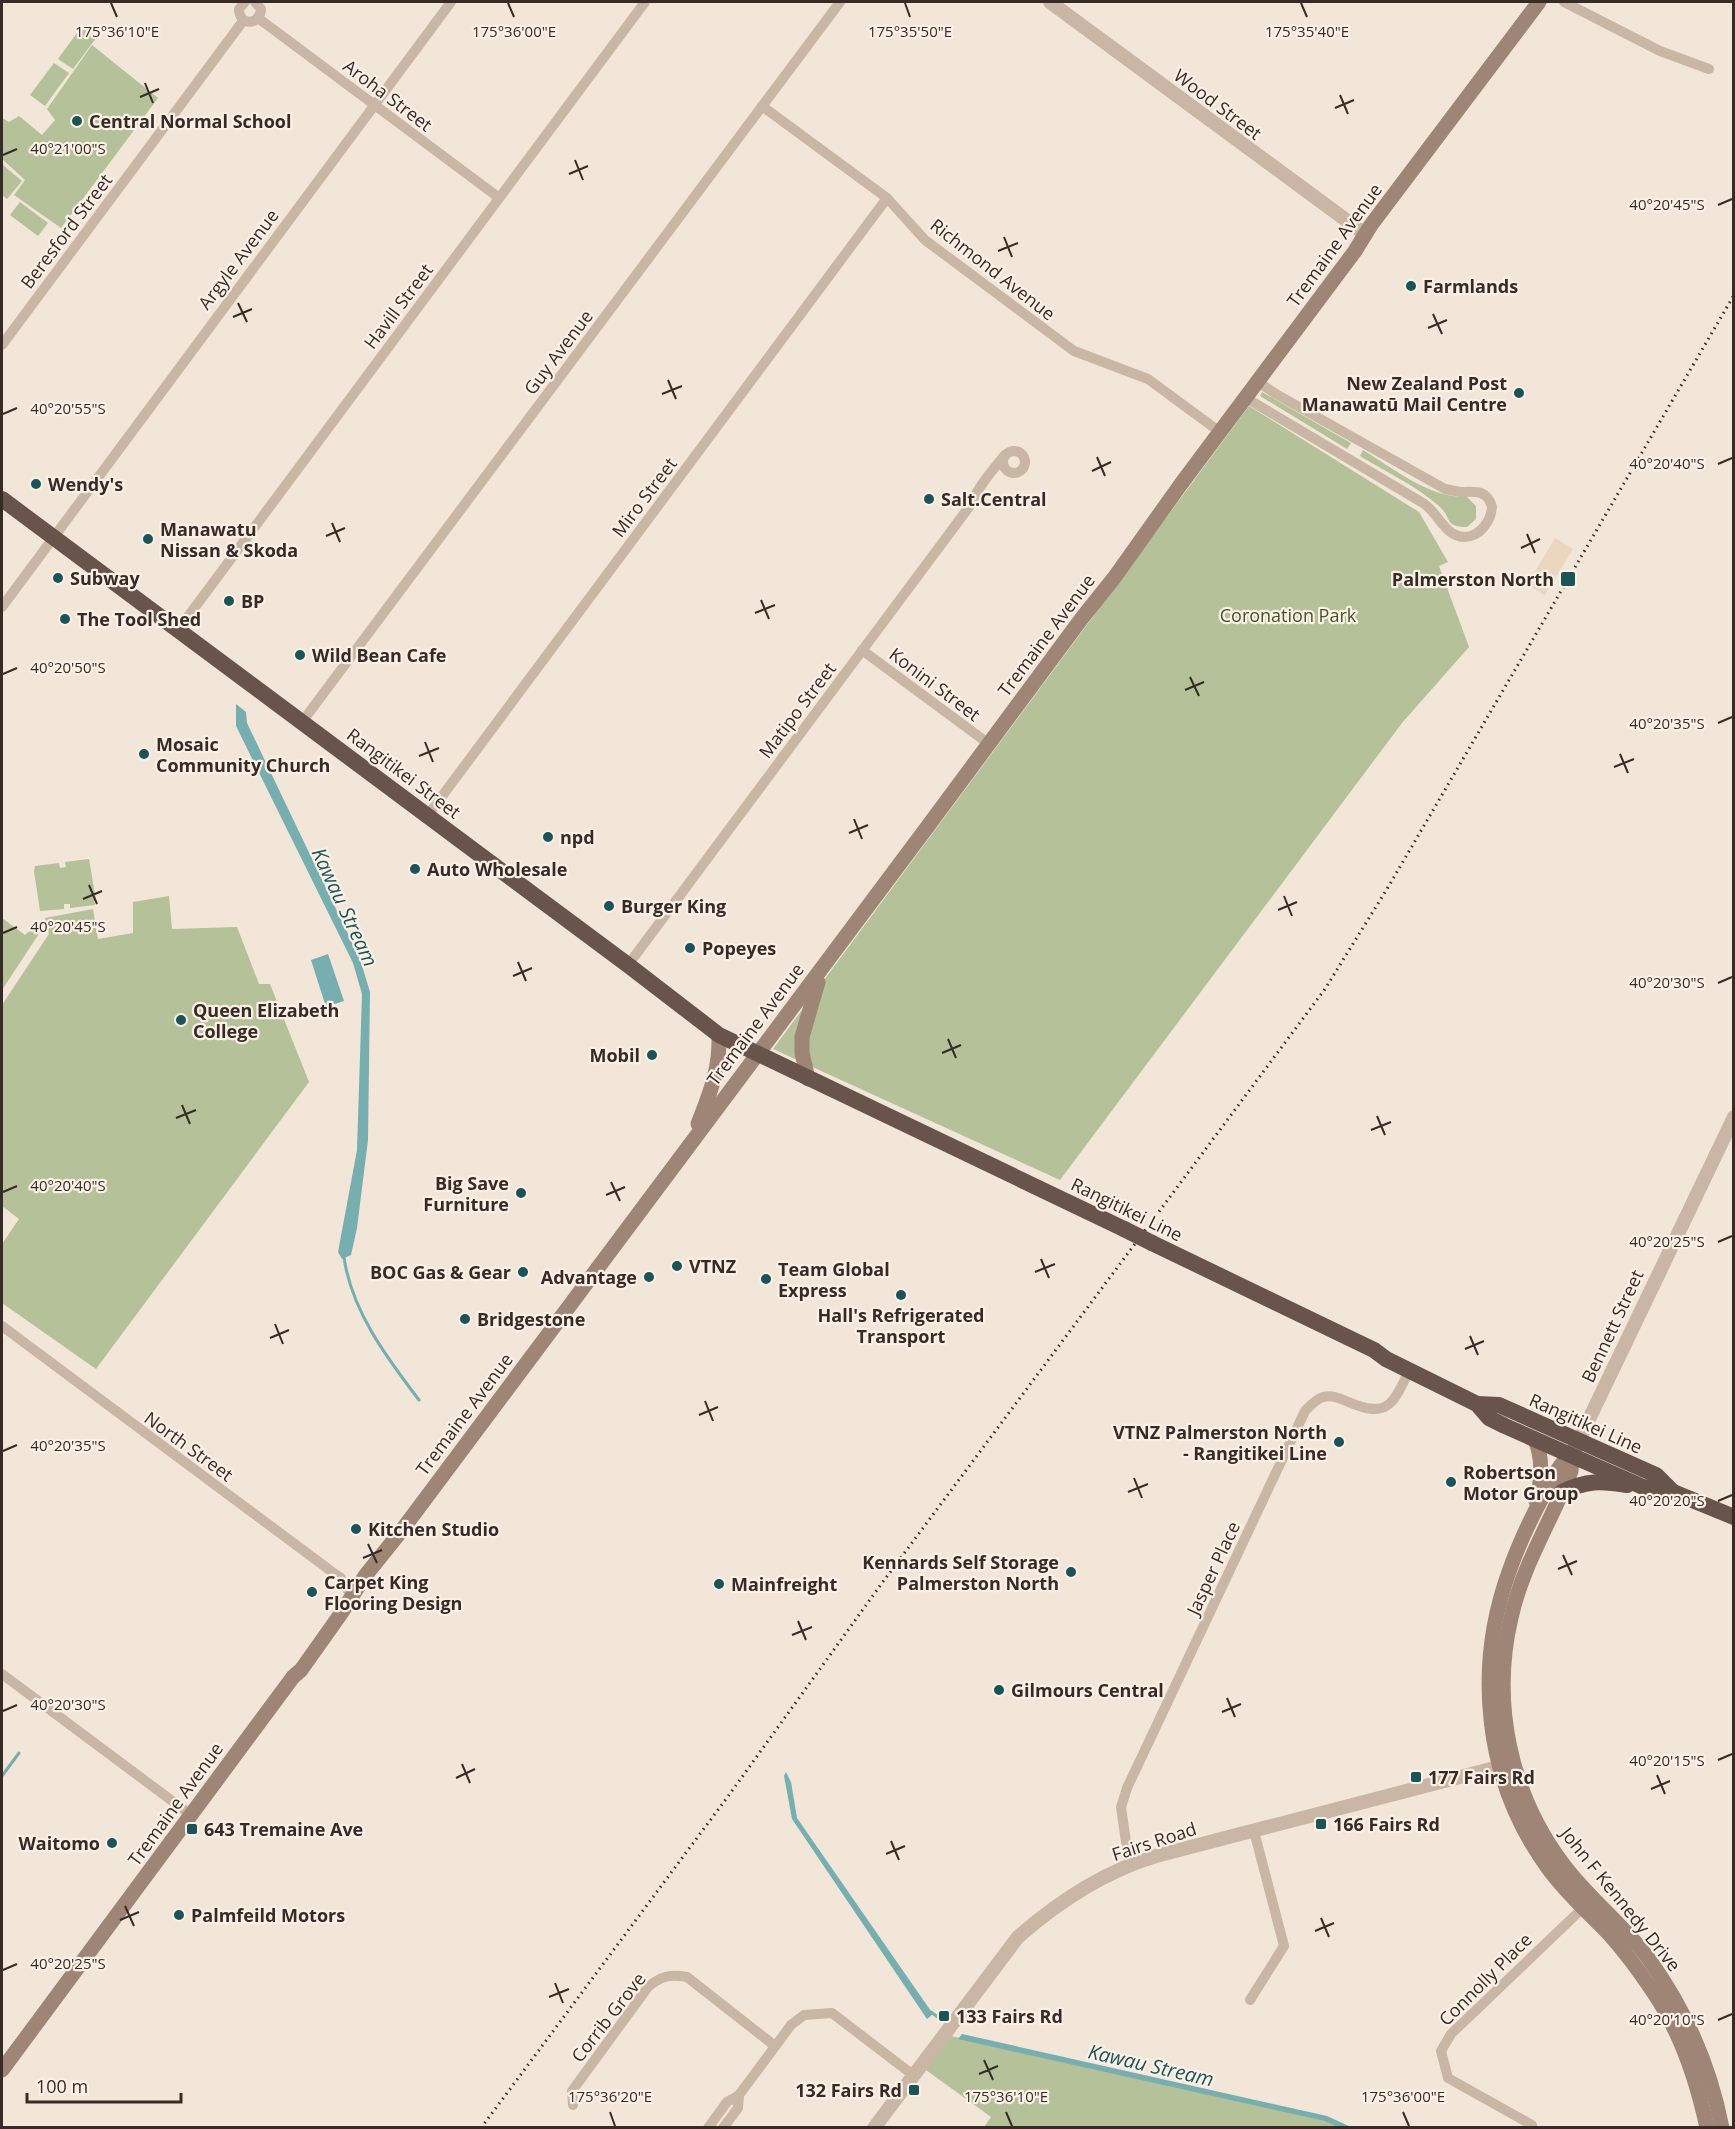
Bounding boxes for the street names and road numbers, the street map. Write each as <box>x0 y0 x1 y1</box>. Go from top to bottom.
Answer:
street label: Aroha Street <box>339 54 437 136</box>
street label: Wood Street <box>1169 63 1267 145</box>
street label: Beresford Street <box>15 169 117 293</box>
street label: Tremaine Avenue <box>1281 178 1387 312</box>
street label: Argyle Avenue <box>192 204 284 314</box>
street label: Richmond Avenue <box>926 213 1060 325</box>
street label: Havill Street <box>358 259 438 353</box>
street label: Guy Avenue <box>518 305 598 399</box>
street label: Miro Street <box>606 452 682 542</box>
street label: Tremaine Avenue <box>992 569 1100 701</box>
street label: Konini Street <box>885 642 985 726</box>
street label: Matipo Street <box>753 657 841 763</box>
street label: Rangitikei Street <box>342 722 466 824</box>
street label: Tremaine Avenue <box>701 958 809 1090</box>
street label: Rangitikei Line <box>1067 1172 1187 1246</box>
street label: Bennett Street <box>1575 1266 1649 1386</box>
street label: Tremaine Avenue <box>410 1348 518 1480</box>
street label: Rangitikei Line <box>1526 1387 1646 1459</box>
street label: North Street <box>140 1406 238 1486</box>
street label: Jasper Place <box>1180 1517 1245 1621</box>
street label: Tremaine Avenue <box>122 1737 228 1871</box>
street label: Fairs Road <box>1109 1816 1199 1866</box>
street label: John F Kennedy Drive <box>1554 1821 1686 1976</box>
street label: Connolly Place <box>1433 1927 1537 2031</box>
street label: Corrib Grove <box>565 1967 651 2067</box>

